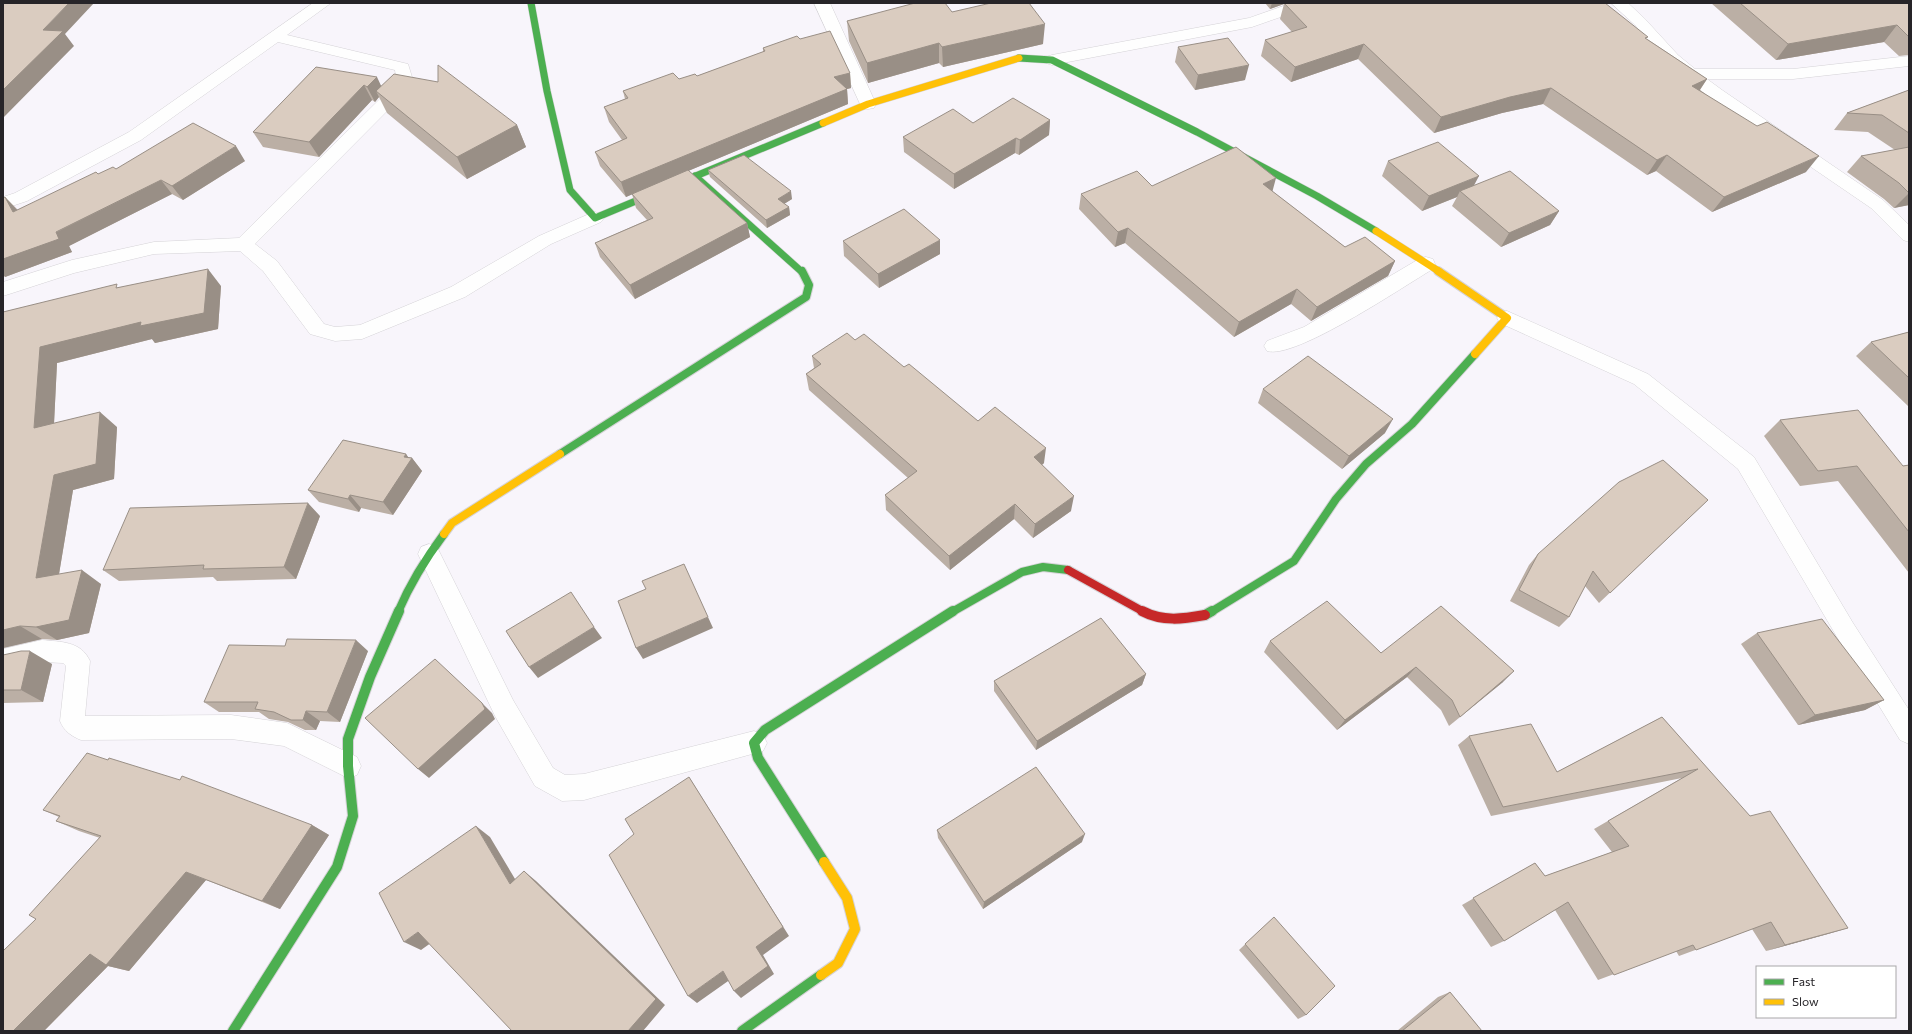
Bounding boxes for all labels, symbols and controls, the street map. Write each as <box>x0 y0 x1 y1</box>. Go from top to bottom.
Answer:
legend <box>1756 966 1896 1018</box>
text: Fast <box>1792 974 1815 988</box>
text: Slow <box>1792 994 1819 1008</box>

